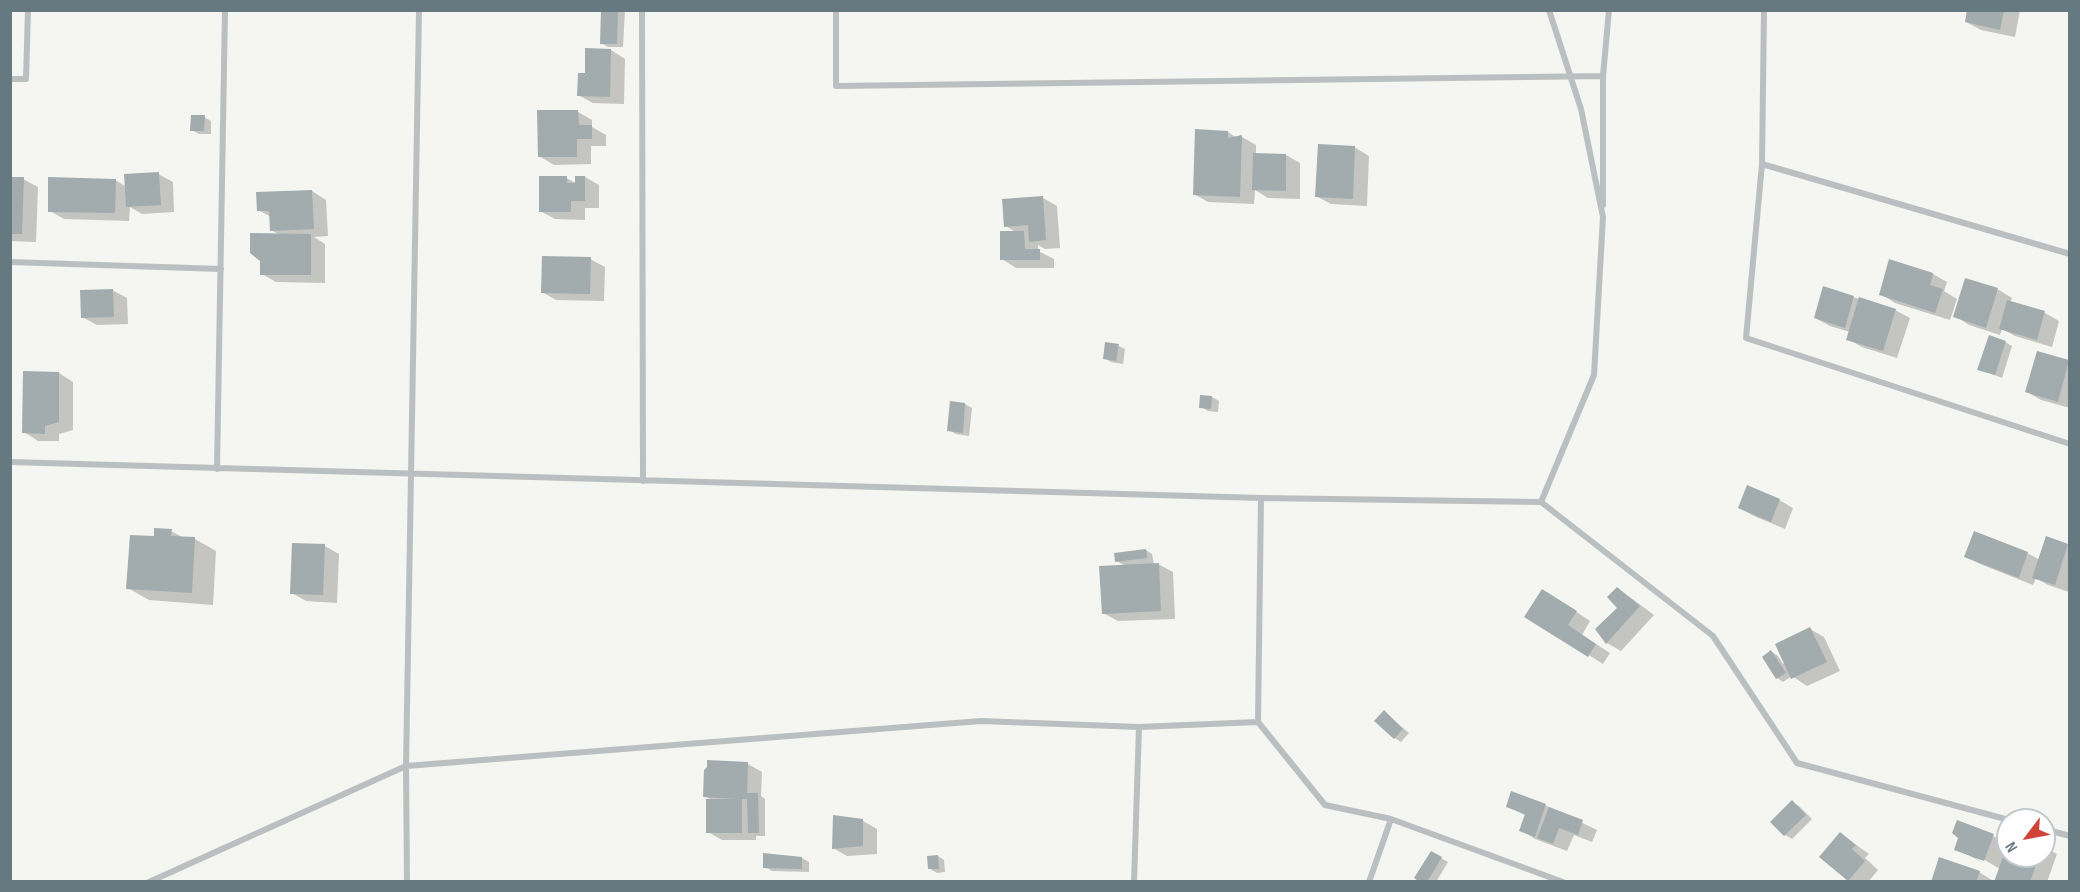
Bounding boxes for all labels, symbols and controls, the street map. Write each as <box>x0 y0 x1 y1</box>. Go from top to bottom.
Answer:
north arrow <box>1996 808 2056 868</box>
text: N <box>2002 838 2022 855</box>

